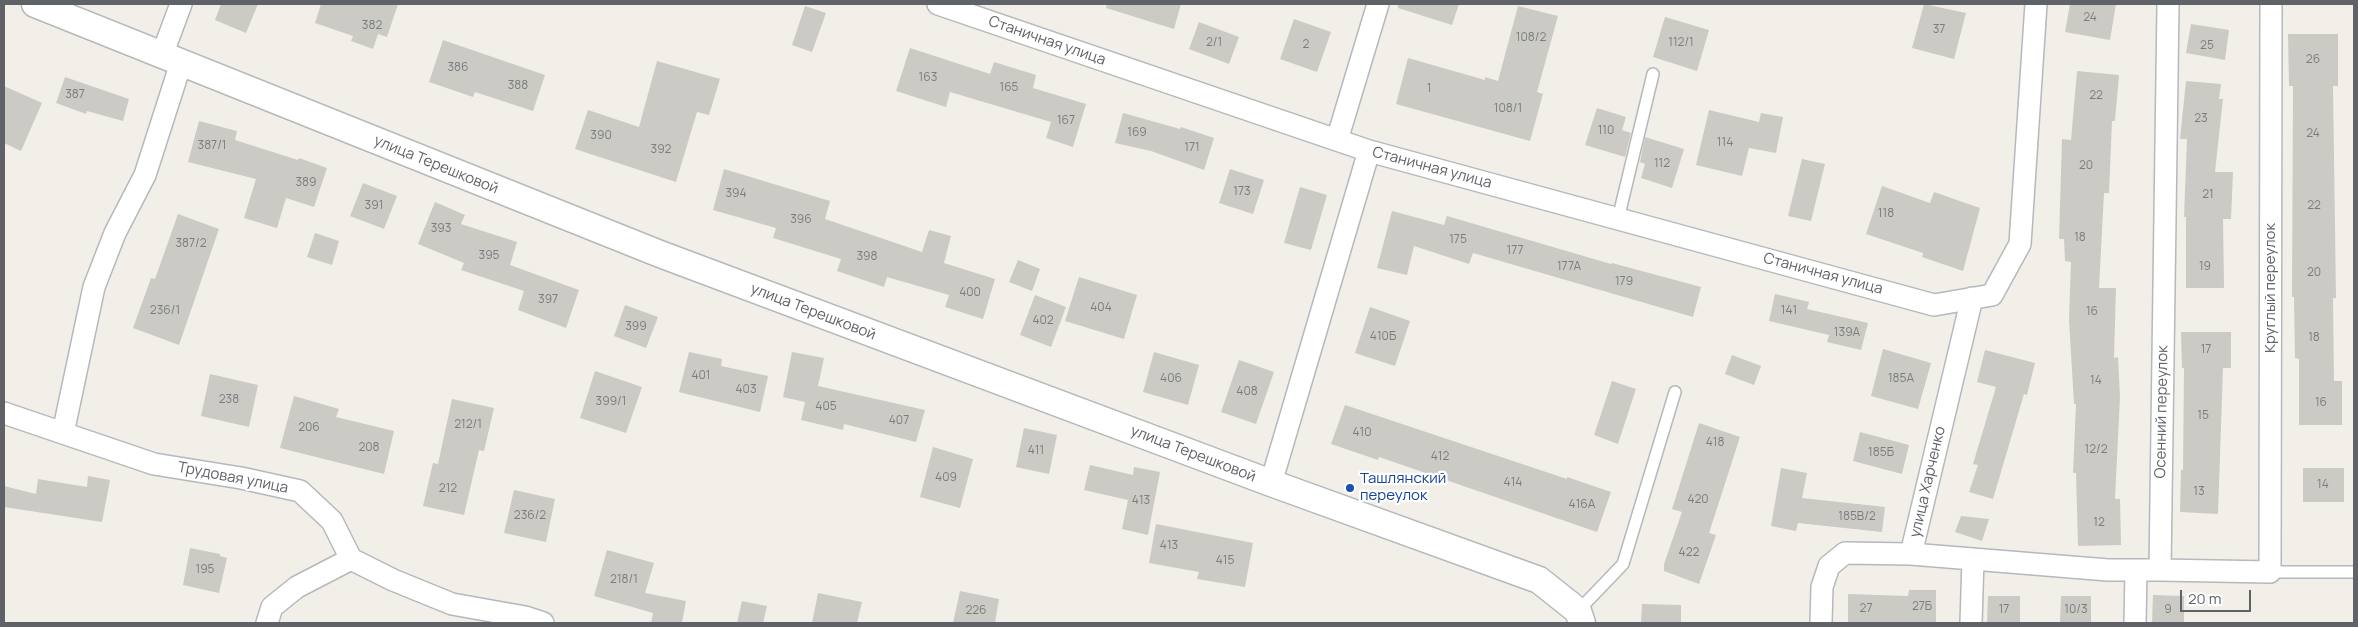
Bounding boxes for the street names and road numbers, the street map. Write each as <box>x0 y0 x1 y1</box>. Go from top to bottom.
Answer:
street label: Станичная улица <box>986 13 1108 69</box>
street label: улица Терешковой <box>371 132 501 198</box>
street label: Станичная улица <box>1370 143 1494 193</box>
street label: Круглый переулок <box>2262 223 2280 353</box>
street label: Станичная улица <box>1761 249 1885 299</box>
street label: улица Терешковой <box>748 280 878 344</box>
street label: Осенний переулок <box>2152 345 2172 479</box>
street label: улица Терешковой <box>1128 422 1258 486</box>
street label: улица Харченко <box>1906 425 1950 539</box>
street label: Трудовая улица <box>176 458 290 498</box>

